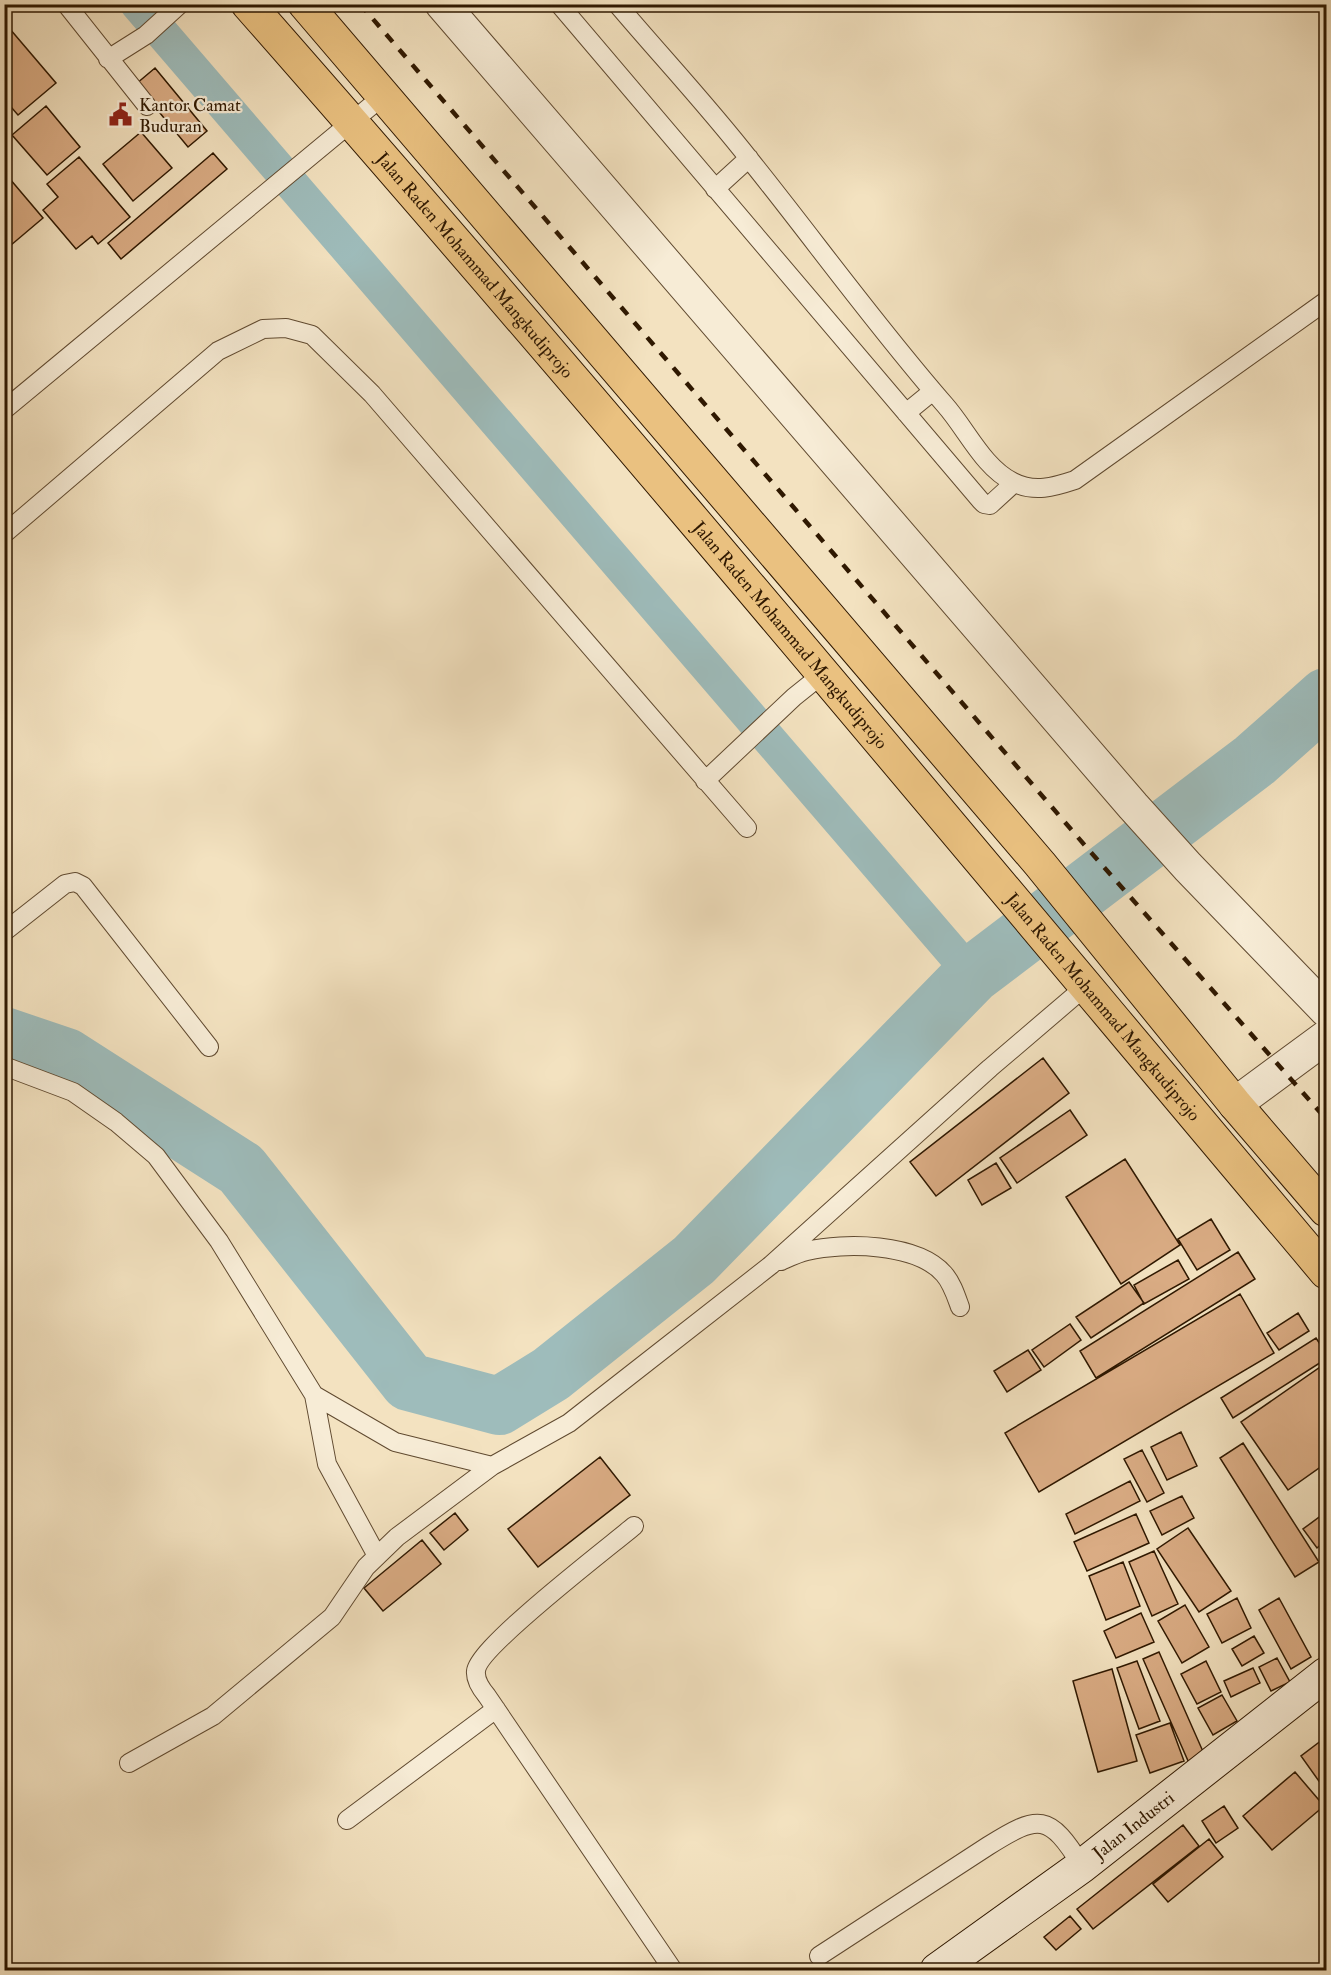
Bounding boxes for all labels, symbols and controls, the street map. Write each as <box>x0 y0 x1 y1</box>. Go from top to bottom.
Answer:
place label: Kantor Camat Buduran <box>139 94 241 138</box>
public building icon: Kantor Camat Buduran <box>108 102 134 128</box>
street label: Jalan Raden Mohammad Mangkudiprojo <box>370 147 579 384</box>
street label: Jalan Raden Mohammad Mangkudiprojo <box>686 516 893 754</box>
street label: Jalan Raden Mohammad Mangkudiprojo <box>1000 887 1205 1126</box>
street label: Jalan Industri <box>1088 1786 1179 1866</box>

